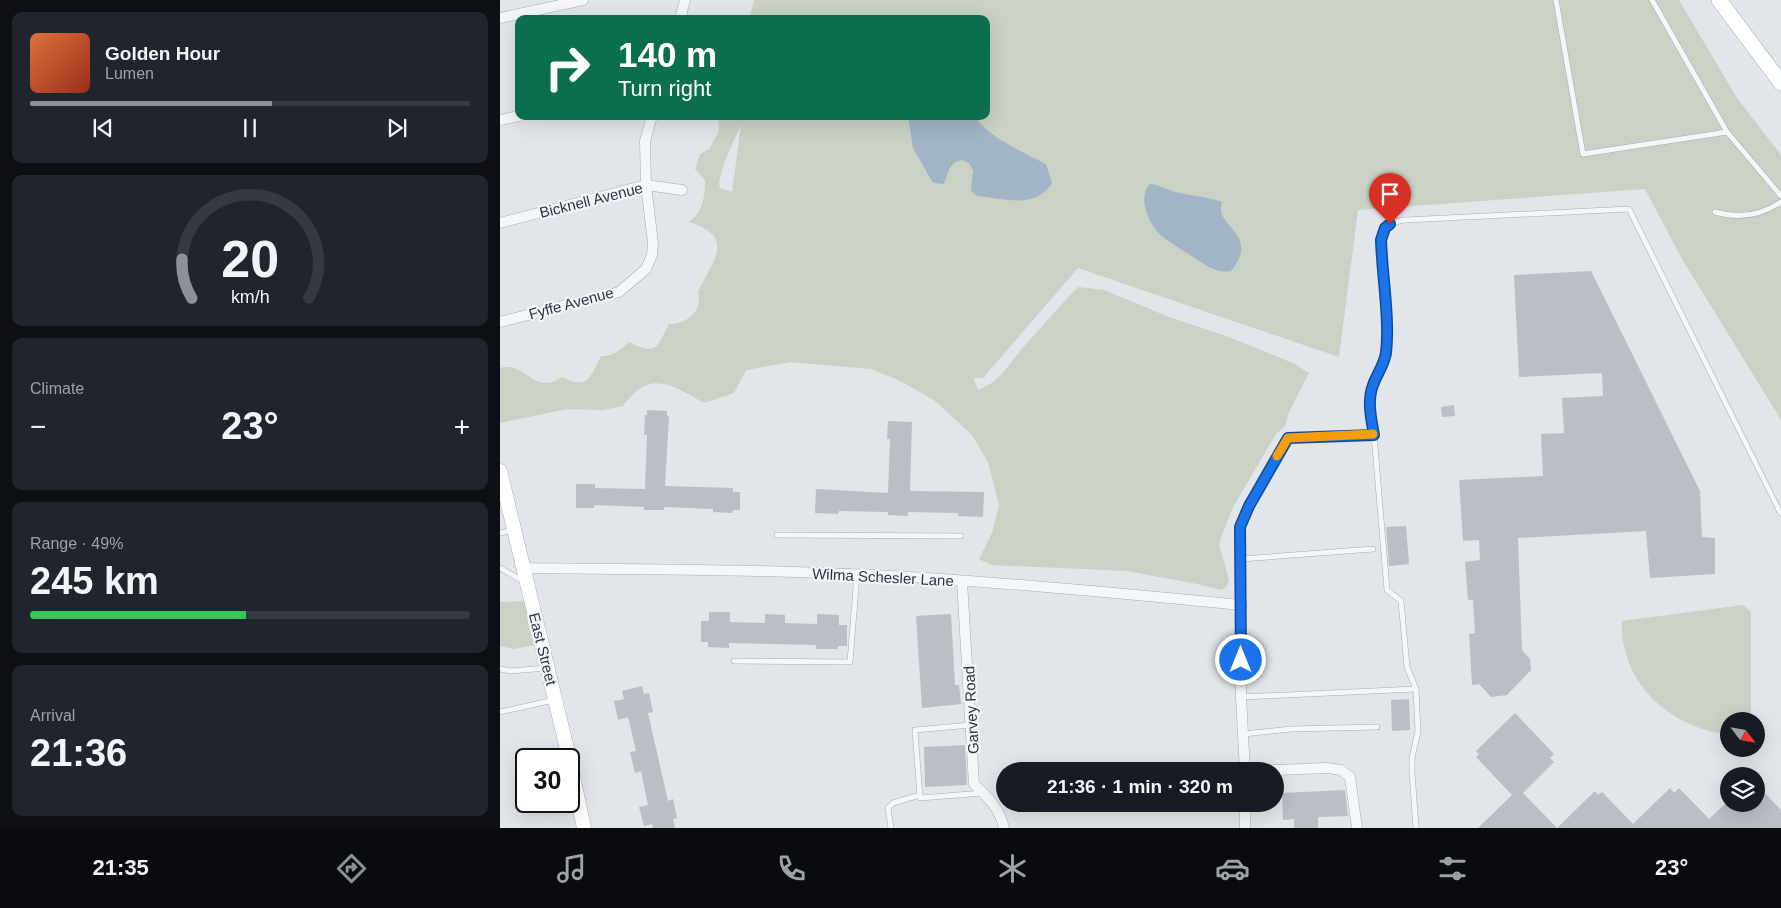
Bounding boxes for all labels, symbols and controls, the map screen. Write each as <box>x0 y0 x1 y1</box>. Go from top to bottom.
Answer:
icon: right <box>535 35 600 100</box>
text: 140 m <box>618 35 717 74</box>
text: Golden Hour <box>105 43 220 64</box>
text: Lumen <box>105 65 154 82</box>
text: Turn right <box>618 76 711 101</box>
icon: previous <box>89 114 117 142</box>
icon: pause <box>236 114 264 142</box>
icon: next <box>383 114 411 142</box>
pin <box>1369 173 1411 224</box>
street label: Bicknell Avenue <box>538 179 644 221</box>
icon: arrive <box>1376 180 1404 208</box>
text: 20 <box>221 230 279 288</box>
street label: Fyffe Avenue <box>527 284 615 322</box>
text: km/h <box>231 287 269 307</box>
text: Climate <box>30 380 84 397</box>
text: 23° <box>221 405 279 447</box>
text: − <box>30 411 46 442</box>
text: + <box>454 411 470 442</box>
text: Range · 49% <box>30 535 123 552</box>
text: 245 km <box>30 560 159 602</box>
street label: Wilma Schesler Lane <box>812 565 954 589</box>
street label: East Street <box>526 611 560 688</box>
position arrow <box>1214 633 1266 685</box>
street label: Garvey Road <box>960 665 982 755</box>
text: Arrival <box>30 707 75 724</box>
north arrow <box>1720 712 1765 758</box>
map controls <box>1720 712 1765 812</box>
text: 21:36 <box>30 732 127 774</box>
speed limit sign: 30 <box>515 748 580 813</box>
button: layers <box>1720 767 1765 812</box>
text: 21:36 · 1 min · 320 m <box>1047 776 1233 797</box>
icon: directions <box>334 851 369 886</box>
icon: music <box>554 851 589 886</box>
icon: phone <box>774 851 809 886</box>
icon: climate <box>995 851 1030 886</box>
icon: car <box>1215 851 1250 886</box>
icon: filters <box>1435 851 1470 886</box>
text: 21:35 <box>93 855 149 880</box>
text: 23° <box>1655 855 1688 880</box>

